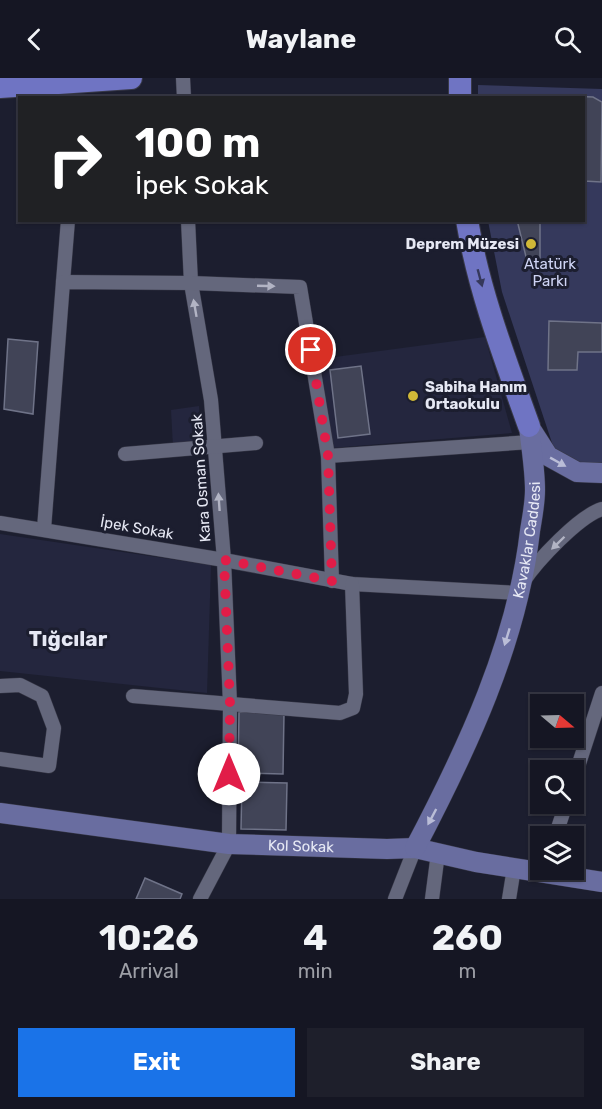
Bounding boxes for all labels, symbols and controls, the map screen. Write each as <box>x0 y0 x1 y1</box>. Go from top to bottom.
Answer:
icon: back <box>18 23 51 56</box>
text: Waylane <box>246 23 356 55</box>
icon: search <box>551 23 584 56</box>
text: 100 m <box>135 118 260 168</box>
icon: right <box>36 120 114 198</box>
text: İpek Sokak <box>135 169 269 201</box>
place label: Deprem Müzesi <box>406 235 519 253</box>
marker: Deprem Müzesi <box>524 237 538 251</box>
park label: Atatürk Parkı <box>524 255 576 290</box>
one-way arrow <box>475 268 485 287</box>
one-way arrow <box>257 281 276 290</box>
one-way arrow <box>190 299 199 318</box>
pin <box>285 324 336 375</box>
icon: arrive <box>294 333 327 366</box>
place label: Sabiha Hanım Ortaokulu <box>425 378 527 413</box>
marker: Sabiha Hanım Ortaokulu <box>406 389 420 403</box>
street label: Kara Osman Sokak <box>188 413 214 543</box>
one-way arrow <box>550 457 567 467</box>
street label: Kavaklar Caddesi <box>509 481 544 600</box>
one-way arrow <box>215 492 224 511</box>
street label: İpek Sokak <box>99 513 175 543</box>
one-way arrow <box>552 535 566 549</box>
district label: Tığcılar <box>29 626 108 651</box>
one-way arrow <box>502 628 511 646</box>
north arrow <box>530 694 584 748</box>
map controls <box>530 694 584 880</box>
position arrow <box>197 742 261 806</box>
button: search <box>530 760 584 814</box>
one-way arrow <box>427 808 437 825</box>
button: layers <box>530 826 584 880</box>
street label: Kol Sokak <box>268 836 334 856</box>
text: 10:26 <box>99 916 199 959</box>
text: 4 <box>303 916 328 959</box>
text: 260 <box>432 916 503 959</box>
text: Arrival <box>119 959 179 983</box>
text: min <box>298 959 333 983</box>
text: m <box>458 959 476 983</box>
button: Exit <box>18 1028 295 1097</box>
button: Share <box>307 1028 584 1097</box>

